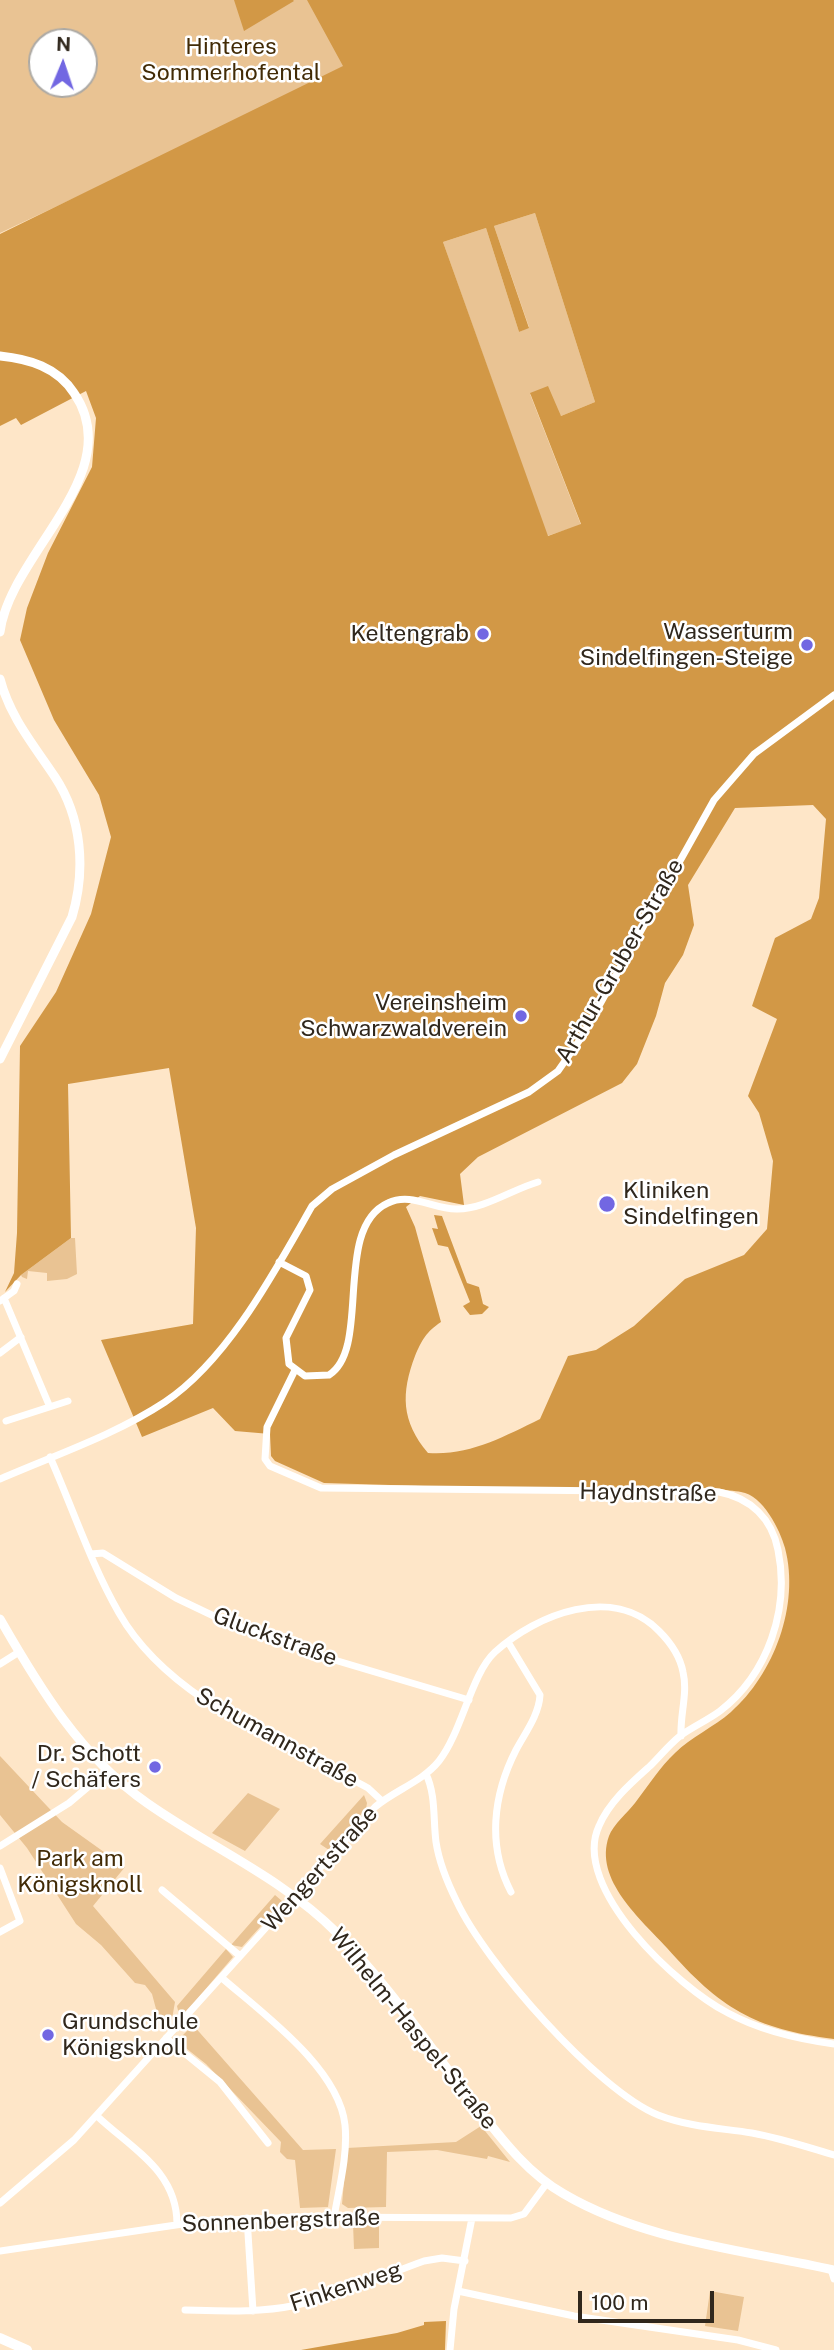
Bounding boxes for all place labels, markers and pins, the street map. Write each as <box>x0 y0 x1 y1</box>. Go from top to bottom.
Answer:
place label: Wasserturm Sindelfingen-Steige <box>580 618 793 672</box>
place label: Keltengrab <box>351 620 469 648</box>
marker: Keltengrab <box>475 626 491 642</box>
marker: Wasserturm Sindelfingen-Steige <box>799 637 815 653</box>
place label: Vereinsheim Schwarzwaldverein <box>300 989 507 1043</box>
marker: Vereinsheim Schwarzwaldverein <box>513 1008 529 1024</box>
place label: Kliniken Sindelfingen <box>623 1177 759 1231</box>
marker: Kliniken Sindelfingen <box>597 1194 617 1214</box>
place label: Dr. Schott / Schäfers <box>31 1740 141 1794</box>
marker: Dr. Schott / Schäfers <box>147 1759 163 1775</box>
place label: Grundschule Königsknoll <box>62 2008 199 2062</box>
marker: Grundschule Königsknoll <box>40 2027 56 2043</box>

